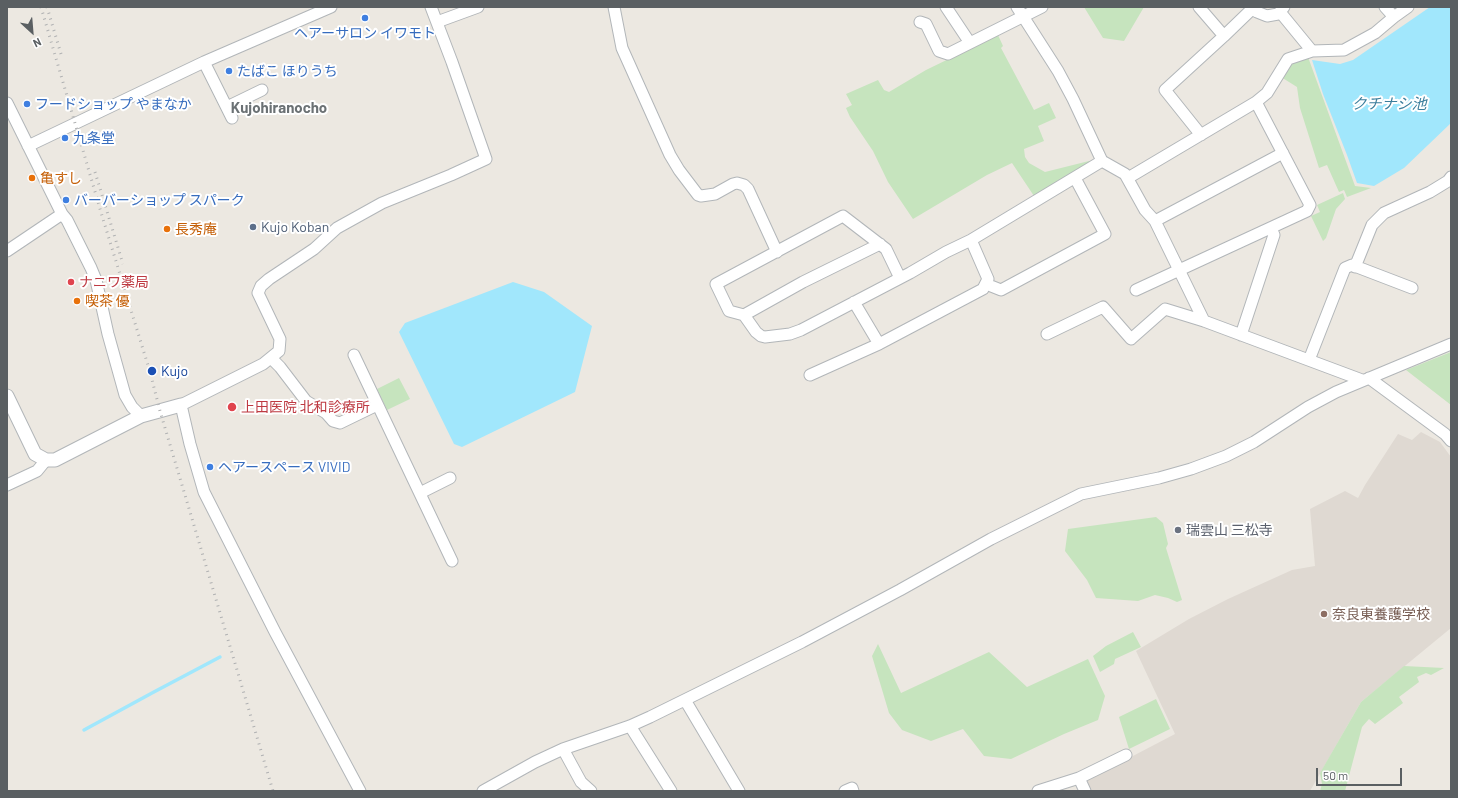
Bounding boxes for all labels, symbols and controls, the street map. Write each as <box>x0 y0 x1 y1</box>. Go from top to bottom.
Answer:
north arrow <box>12 12 52 52</box>
marker: ヘアーサロン イワモト <box>360 13 370 23</box>
place label: ヘアーサロン イワモト <box>294 25 436 41</box>
text: N <box>31 36 44 51</box>
place label: たばこ ほりうち <box>237 63 338 79</box>
marker: たばこ ほりうち <box>224 66 234 76</box>
water label: クチナシ池 <box>1352 95 1426 113</box>
place label: フードショップ やまなか <box>35 96 192 112</box>
marker: フードショップ やまなか <box>22 99 32 109</box>
district label: Kujohiranocho <box>231 99 327 117</box>
place label: 九条堂 <box>73 130 115 146</box>
marker: 九条堂 <box>60 133 70 143</box>
place label: 亀すし <box>40 170 82 186</box>
marker: 亀すし <box>27 173 37 183</box>
place label: バーバーショップ スパーク <box>74 192 245 208</box>
marker: バーバーショップ スパーク <box>61 195 71 205</box>
place label: Kujo Koban <box>261 219 329 235</box>
place label: 長秀庵 <box>175 221 217 237</box>
marker: Kujo Koban <box>248 222 258 232</box>
marker: 長秀庵 <box>162 224 172 234</box>
place label: ナニワ薬局 <box>79 274 149 290</box>
marker: ナニワ薬局 <box>66 277 76 287</box>
place label: 喫茶 優 <box>85 293 130 309</box>
marker: 喫茶 優 <box>72 296 82 306</box>
place label: Kujo <box>161 363 188 379</box>
marker: Kujo <box>146 365 158 377</box>
place label: 上田医院 北和診療所 <box>241 399 370 415</box>
marker: 上田医院 北和診療所 <box>226 401 238 413</box>
place label: ヘアースペース VIVID <box>218 459 350 475</box>
marker: ヘアースペース VIVID <box>205 462 215 472</box>
place label: 瑞雲山 三松寺 <box>1186 522 1273 538</box>
marker: 瑞雲山 三松寺 <box>1173 525 1183 535</box>
place label: 奈良東養護学校 <box>1332 606 1430 622</box>
marker: 奈良東養護学校 <box>1319 609 1329 619</box>
scale bar <box>1318 760 1404 786</box>
text: 50 m <box>1323 768 1348 782</box>

